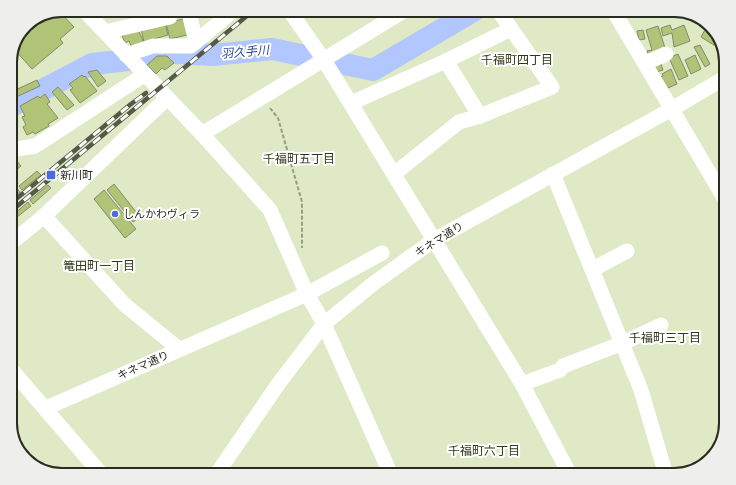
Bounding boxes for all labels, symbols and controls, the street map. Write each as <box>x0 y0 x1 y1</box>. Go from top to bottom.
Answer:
water label: 羽久手川 <box>220 42 272 61</box>
district label: 千福町四丁目 <box>481 52 553 67</box>
district label: 千福町五丁目 <box>263 151 335 166</box>
place label: 新川町 <box>60 168 93 182</box>
marker: 新川町 <box>45 169 57 181</box>
place label: しんかわヴィラ <box>123 207 200 221</box>
marker: しんかわヴィラ <box>110 209 120 219</box>
street label: キネマ通り <box>412 218 466 260</box>
district label: 篭田町一丁目 <box>63 258 135 273</box>
district label: 千福町三丁目 <box>629 330 701 345</box>
street label: キネマ通り <box>115 347 171 383</box>
district label: 千福町六丁目 <box>448 443 520 458</box>

